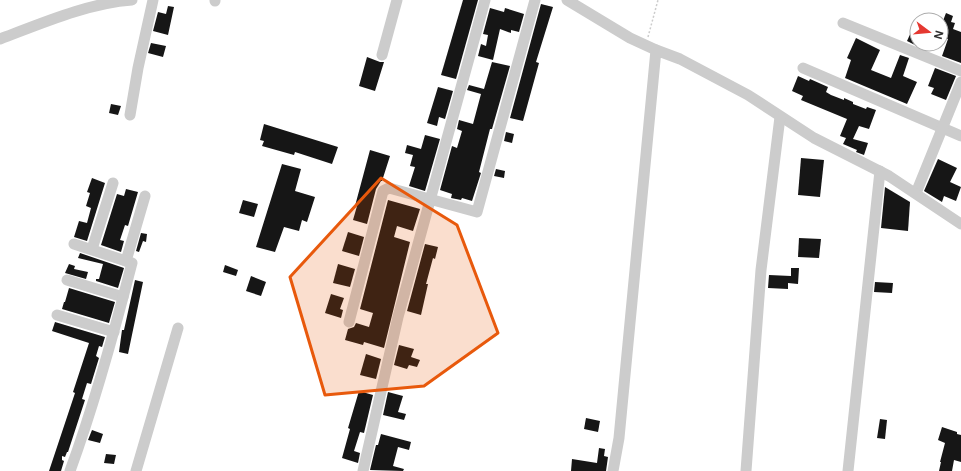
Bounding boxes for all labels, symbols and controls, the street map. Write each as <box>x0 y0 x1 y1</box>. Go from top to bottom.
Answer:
north arrow <box>909 12 949 52</box>
text: N <box>931 29 946 41</box>

